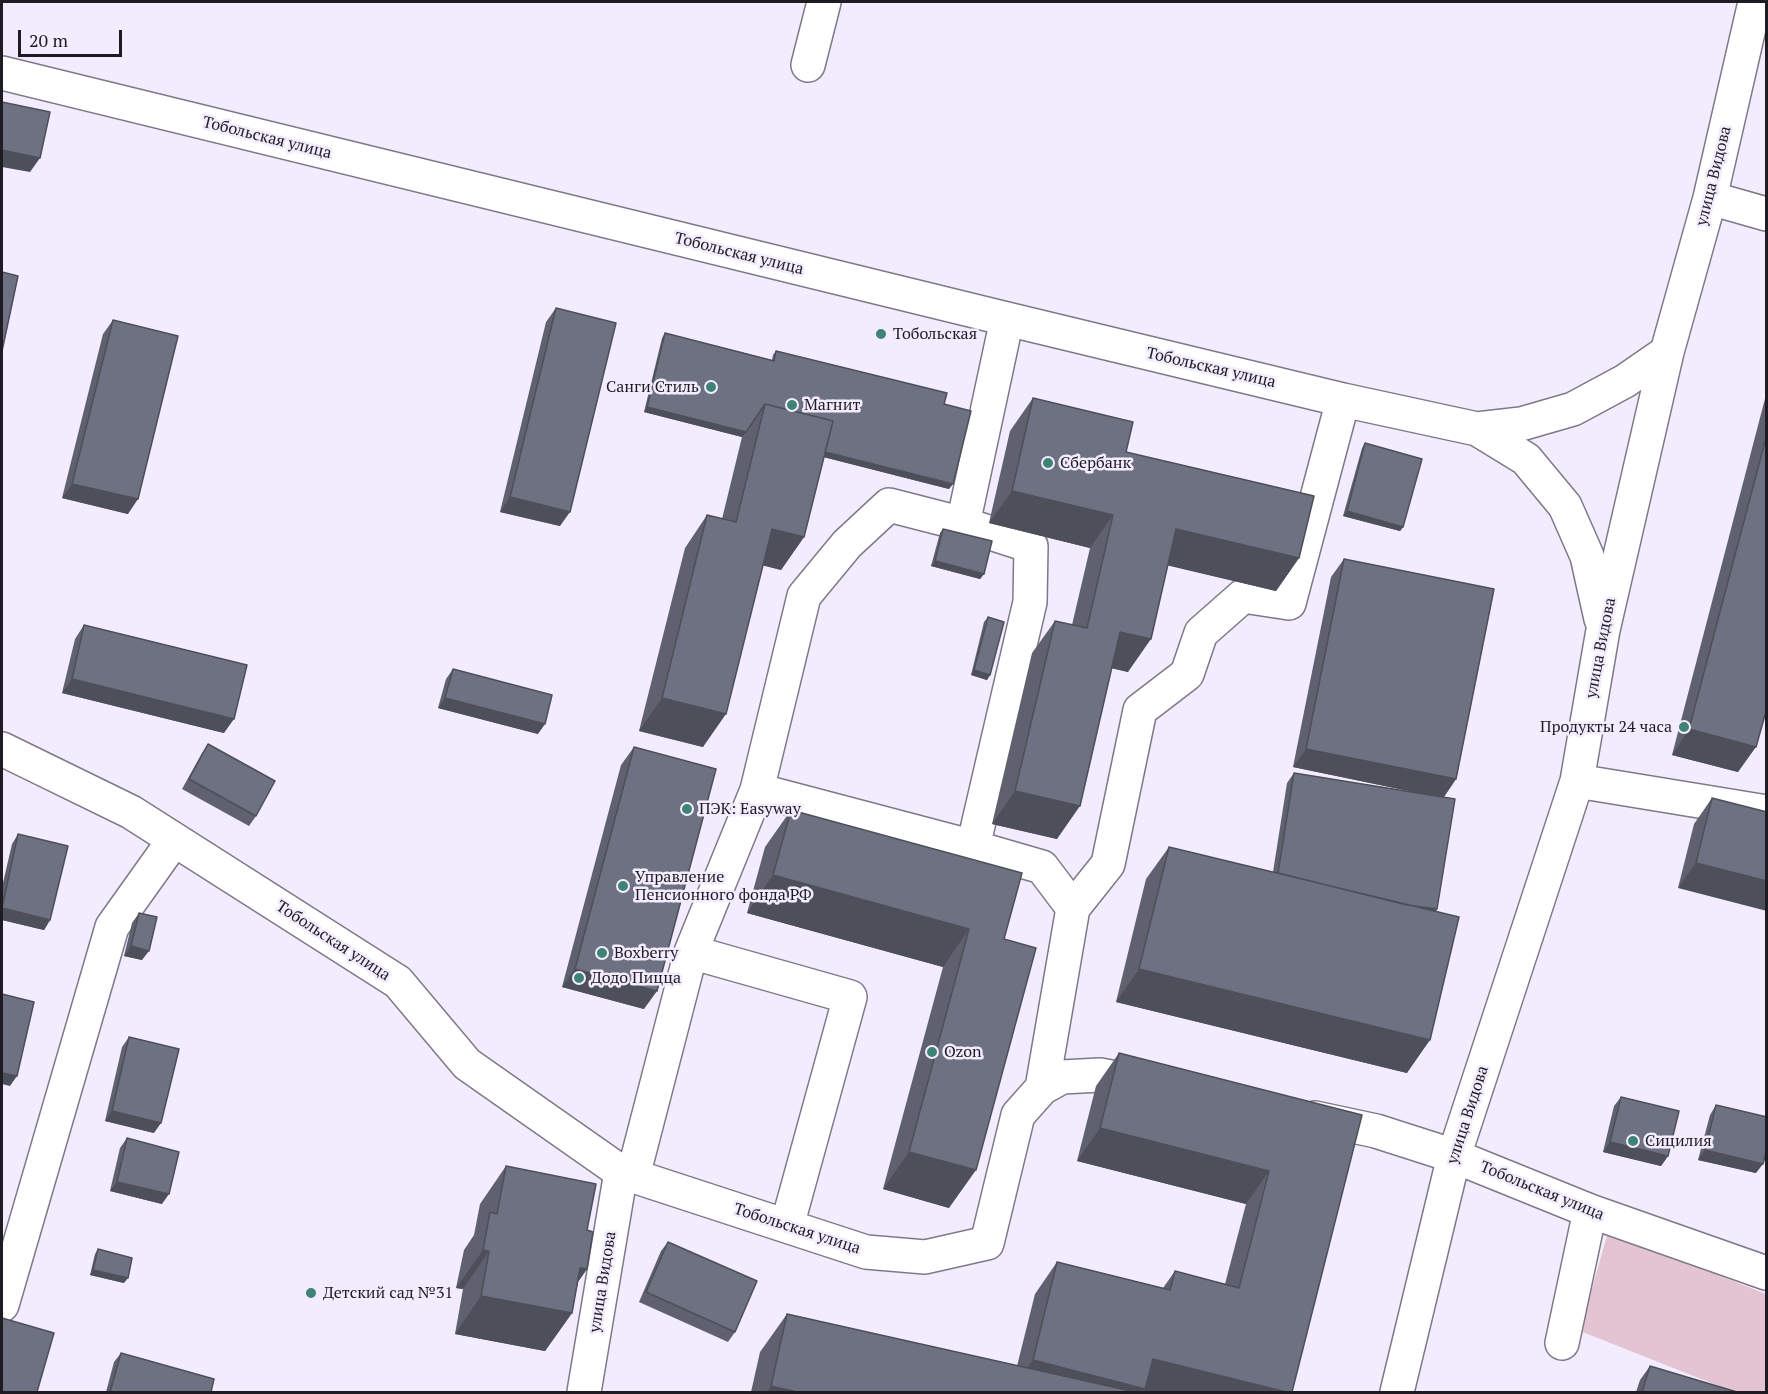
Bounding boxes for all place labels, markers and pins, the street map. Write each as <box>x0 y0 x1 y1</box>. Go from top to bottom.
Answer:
place label: Тобольская <box>893 324 977 344</box>
marker: Тобольская <box>874 327 888 341</box>
place label: Санги Стиль <box>606 377 699 397</box>
marker: Санги Стиль <box>704 380 718 394</box>
place label: Магнит <box>804 395 860 415</box>
marker: Магнит <box>785 398 799 412</box>
place label: Сбербанк <box>1060 453 1131 473</box>
marker: Сбербанк <box>1041 456 1055 470</box>
place label: Продукты 24 часа <box>1540 717 1672 737</box>
marker: Продукты 24 часа <box>1677 720 1691 734</box>
place label: ПЭК: Easyway <box>699 799 801 819</box>
marker: ПЭК: Easyway <box>680 802 694 816</box>
place label: Управление Пенсионного фонда РФ <box>635 867 812 905</box>
marker: Управление Пенсионного фонда РФ <box>616 879 630 893</box>
place label: Boxberry <box>614 943 678 963</box>
marker: Boxberry <box>595 946 609 960</box>
place label: Додо Пицца <box>591 968 681 988</box>
marker: Додо Пицца <box>572 971 586 985</box>
place label: Ozon <box>944 1042 982 1062</box>
marker: Ozon <box>925 1045 939 1059</box>
place label: Сицилия <box>1645 1131 1712 1151</box>
marker: Сицилия <box>1626 1134 1640 1148</box>
place label: Детский сад №31 <box>323 1283 453 1303</box>
marker: Детский сад №31 <box>304 1286 318 1300</box>

